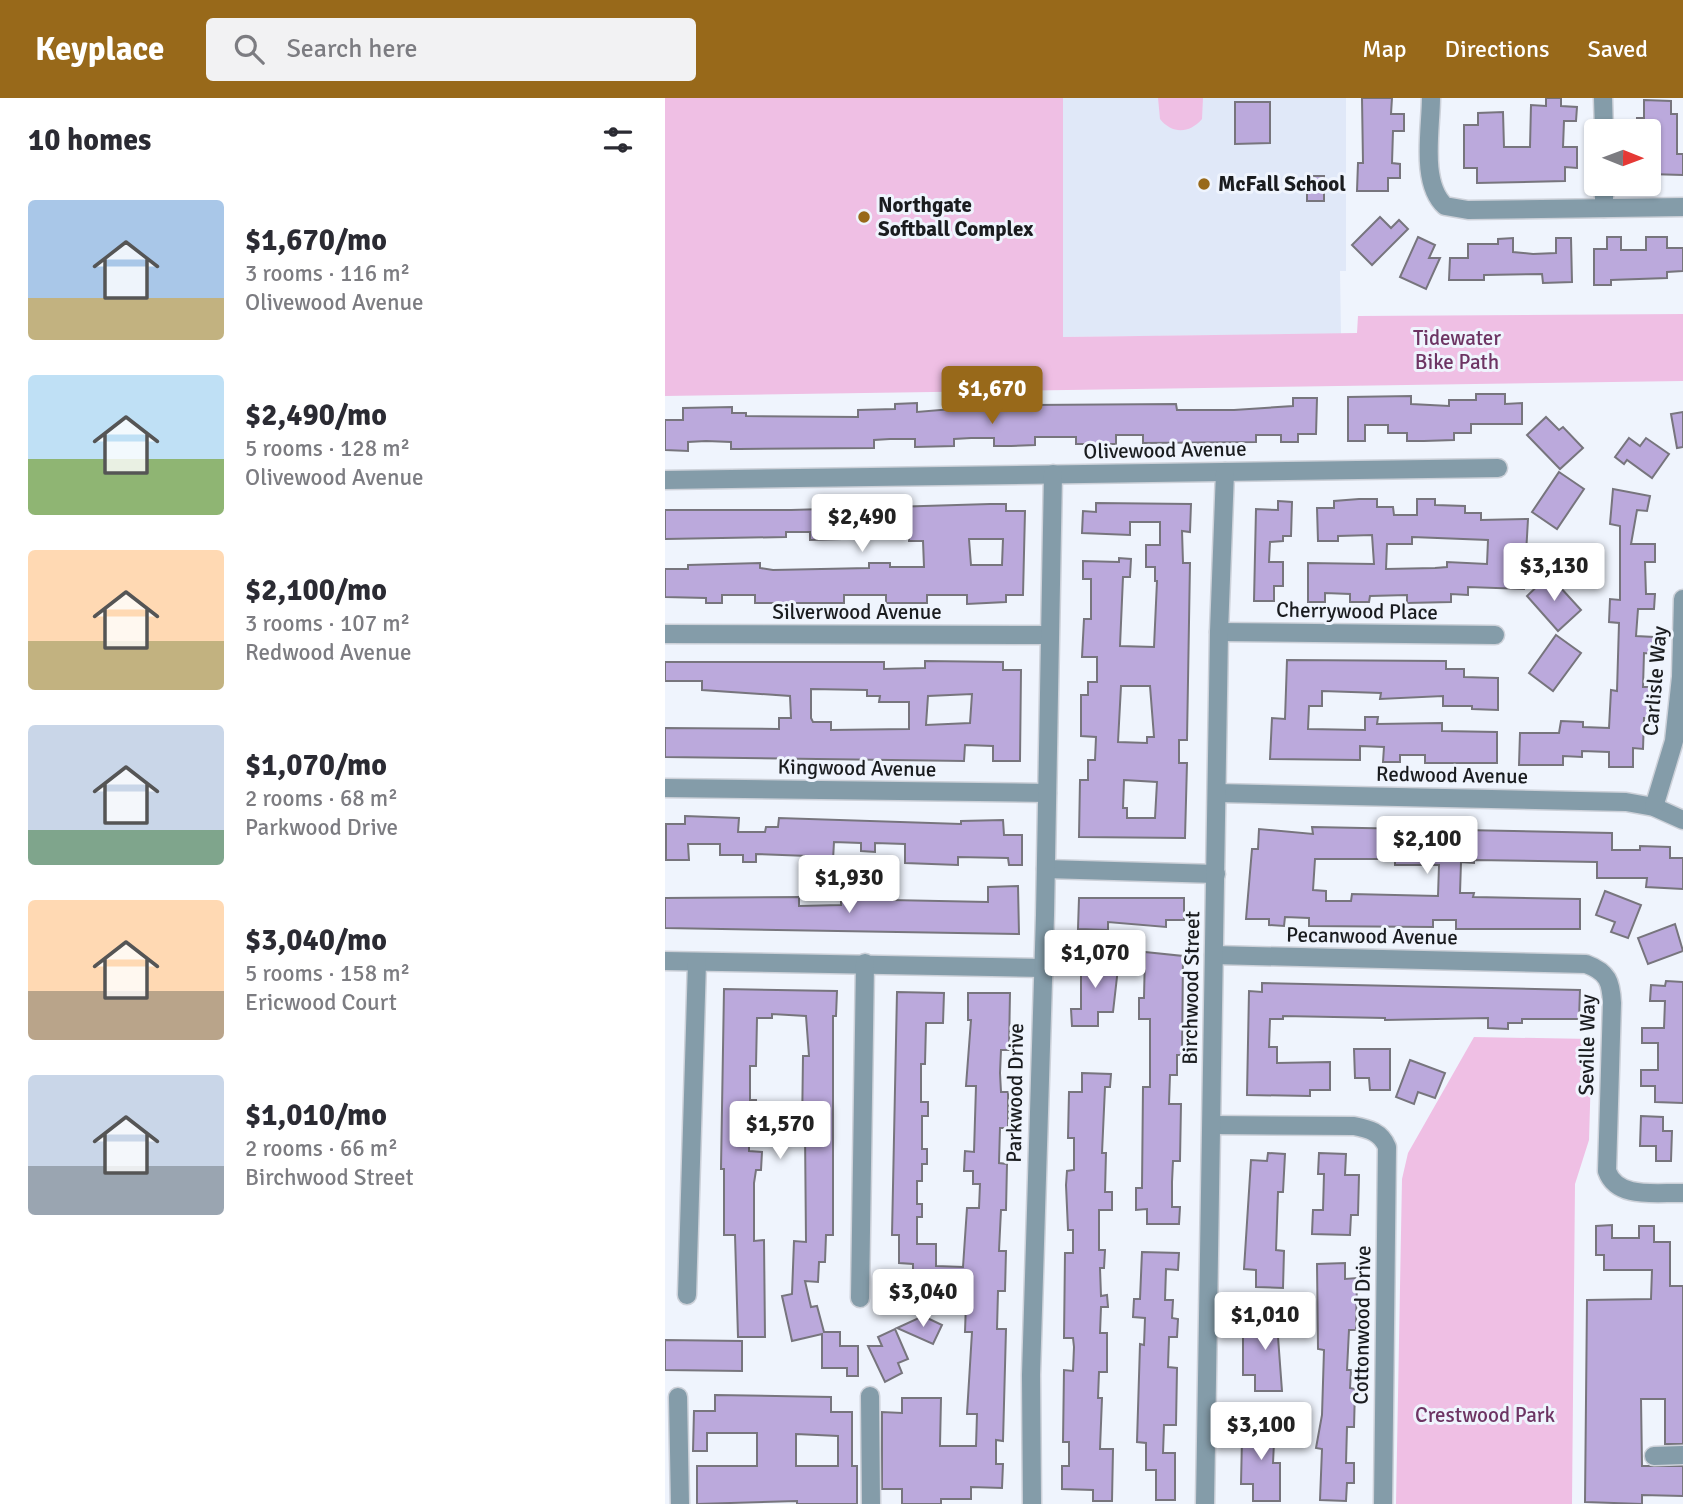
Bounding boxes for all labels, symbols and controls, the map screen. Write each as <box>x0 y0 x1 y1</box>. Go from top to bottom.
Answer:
search box <box>206 18 696 81</box>
text: Keyplace <box>35 29 164 70</box>
icon: search <box>230 30 268 68</box>
text: Search here <box>286 33 418 65</box>
text: Map <box>1362 34 1407 64</box>
text: Directions <box>1445 34 1550 64</box>
text: Saved <box>1588 34 1648 64</box>
north arrow <box>1584 119 1661 196</box>
map controls <box>1584 119 1661 196</box>
icon: filters <box>599 121 637 159</box>
text: 10 homes <box>28 122 151 159</box>
place label: McFall School <box>1218 171 1346 197</box>
marker: McFall School <box>1196 176 1212 192</box>
place label: Northgate Softball Complex <box>878 192 1034 242</box>
marker: Northgate Softball Complex <box>856 209 872 225</box>
text: $1,670/mo <box>245 222 387 259</box>
icon: home <box>84 228 168 312</box>
text: 3 rooms · 116 m² <box>245 259 410 288</box>
text: Olivewood Avenue <box>245 288 424 317</box>
park label: Tidewater Bike Path <box>1413 325 1501 375</box>
pin: $1,670 <box>935 366 1049 426</box>
text: $1,670 <box>958 374 1026 403</box>
text: $2,490/mo <box>245 397 387 434</box>
icon: home <box>84 403 168 487</box>
text: 5 rooms · 128 m² <box>245 434 410 463</box>
street label: Olivewood Avenue <box>1083 436 1247 464</box>
text: Olivewood Avenue <box>245 463 424 492</box>
pin: $2,490 <box>805 494 919 554</box>
text: $2,490 <box>828 502 896 531</box>
pin: $3,130 <box>1497 544 1611 603</box>
text: $3,130 <box>1520 551 1588 580</box>
text: $2,100/mo <box>245 572 387 609</box>
icon: home <box>84 578 168 662</box>
street label: Cherrywood Place <box>1276 597 1438 625</box>
street label: Silverwood Avenue <box>772 599 942 625</box>
text: 3 rooms · 107 m² <box>245 609 410 638</box>
street label: Carlisle Way <box>1637 625 1673 737</box>
text: Redwood Avenue <box>245 638 412 667</box>
text: $1,070/mo <box>245 747 387 784</box>
icon: home <box>84 753 168 837</box>
street label: Kingwood Avenue <box>777 754 937 782</box>
street label: Redwood Avenue <box>1376 761 1528 789</box>
text: 2 rooms · 68 m² <box>245 784 398 813</box>
text: Parkwood Drive <box>245 813 398 842</box>
pin: $2,100 <box>1370 816 1484 876</box>
text: $2,100 <box>1393 824 1461 853</box>
pin: $1,930 <box>792 856 906 915</box>
text: $1,930 <box>815 863 883 892</box>
street label: Birchwood Street <box>1177 911 1205 1065</box>
text: $3,040/mo <box>245 922 387 959</box>
street label: Pecanwood Avenue <box>1286 922 1458 950</box>
icon: home <box>84 928 168 1012</box>
pin: $1,070 <box>1038 930 1152 990</box>
text: $1,070 <box>1061 938 1129 967</box>
text: 5 rooms · 158 m² <box>245 959 410 988</box>
text: Ericwood Court <box>245 988 397 1017</box>
street label: Seville Way <box>1573 994 1601 1096</box>
street label: Parkwood Drive <box>1001 1023 1029 1163</box>
text: $1,010/mo <box>245 1097 387 1134</box>
pin: $1,570 <box>723 1102 837 1161</box>
icon: home <box>84 1103 168 1187</box>
text: $1,570 <box>746 1109 814 1138</box>
text: 2 rooms · 66 m² <box>245 1134 398 1163</box>
text: Birchwood Street <box>245 1163 414 1192</box>
street label: Cottonwood Drive <box>1348 1245 1376 1405</box>
pin: $3,040 <box>866 1270 980 1329</box>
text: $3,040 <box>889 1277 957 1306</box>
pin: $1,010 <box>1208 1292 1322 1352</box>
text: $1,010 <box>1231 1300 1299 1329</box>
pin: $3,100 <box>1204 1402 1318 1462</box>
park label: Crestwood Park <box>1415 1402 1556 1428</box>
text: $3,100 <box>1227 1410 1295 1439</box>

